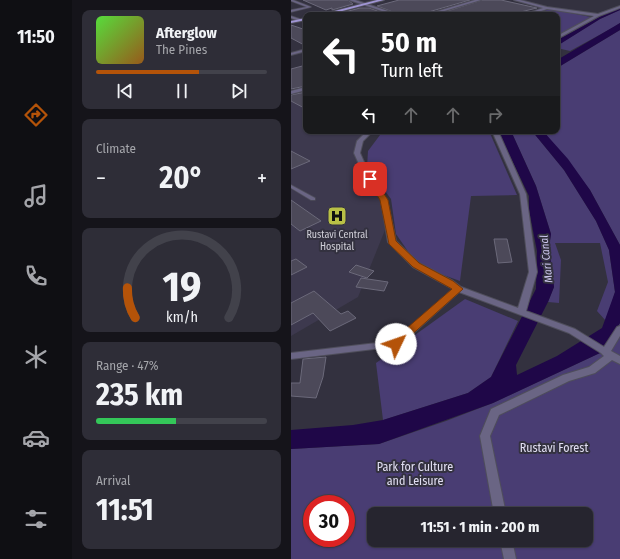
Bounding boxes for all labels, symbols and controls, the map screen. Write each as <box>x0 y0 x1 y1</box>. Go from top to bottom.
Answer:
text: Afterglow <box>156 24 217 42</box>
text: 11:50 <box>17 26 55 48</box>
text: 50 m <box>381 26 437 59</box>
icon: left <box>315 28 367 80</box>
text: The Pines <box>156 42 207 57</box>
text: Turn left <box>381 60 443 82</box>
icon: previous <box>114 80 136 102</box>
icon: pause <box>171 80 193 102</box>
icon: next <box>228 80 250 102</box>
icon: directions <box>22 101 50 129</box>
icon: left <box>358 104 380 126</box>
icon: ahead <box>400 104 422 126</box>
icon: ahead <box>442 104 464 126</box>
icon: right <box>484 104 506 126</box>
text: Climate <box>96 141 136 156</box>
text: 20° <box>159 160 204 196</box>
pin <box>353 162 387 196</box>
text: − <box>96 165 106 192</box>
text: + <box>257 165 267 192</box>
icon: arrive <box>359 168 381 190</box>
icon: music <box>22 182 50 210</box>
hospital icon: Rustavi Central Hospital <box>326 205 348 227</box>
place label: Rustavi Central Hospital <box>306 229 368 253</box>
water label: Mari Canal <box>538 234 555 283</box>
text: 19 <box>162 261 201 311</box>
icon: phone <box>22 262 50 290</box>
text: km/h <box>166 308 197 325</box>
position arrow <box>375 323 417 365</box>
icon: climate <box>22 343 50 371</box>
text: Range · 47% <box>96 358 159 373</box>
text: 235 km <box>96 377 183 413</box>
icon: car <box>22 424 50 452</box>
park label: Rustavi Forest <box>520 441 588 455</box>
park label: Park for Culture and Leisure <box>377 460 453 488</box>
text: Arrival <box>96 473 130 488</box>
text: 11:51 <box>96 492 154 528</box>
speed limit sign: 30 <box>303 495 355 547</box>
icon: filters <box>22 505 50 533</box>
text: 11:51 · 1 min · 200 m <box>421 518 539 536</box>

